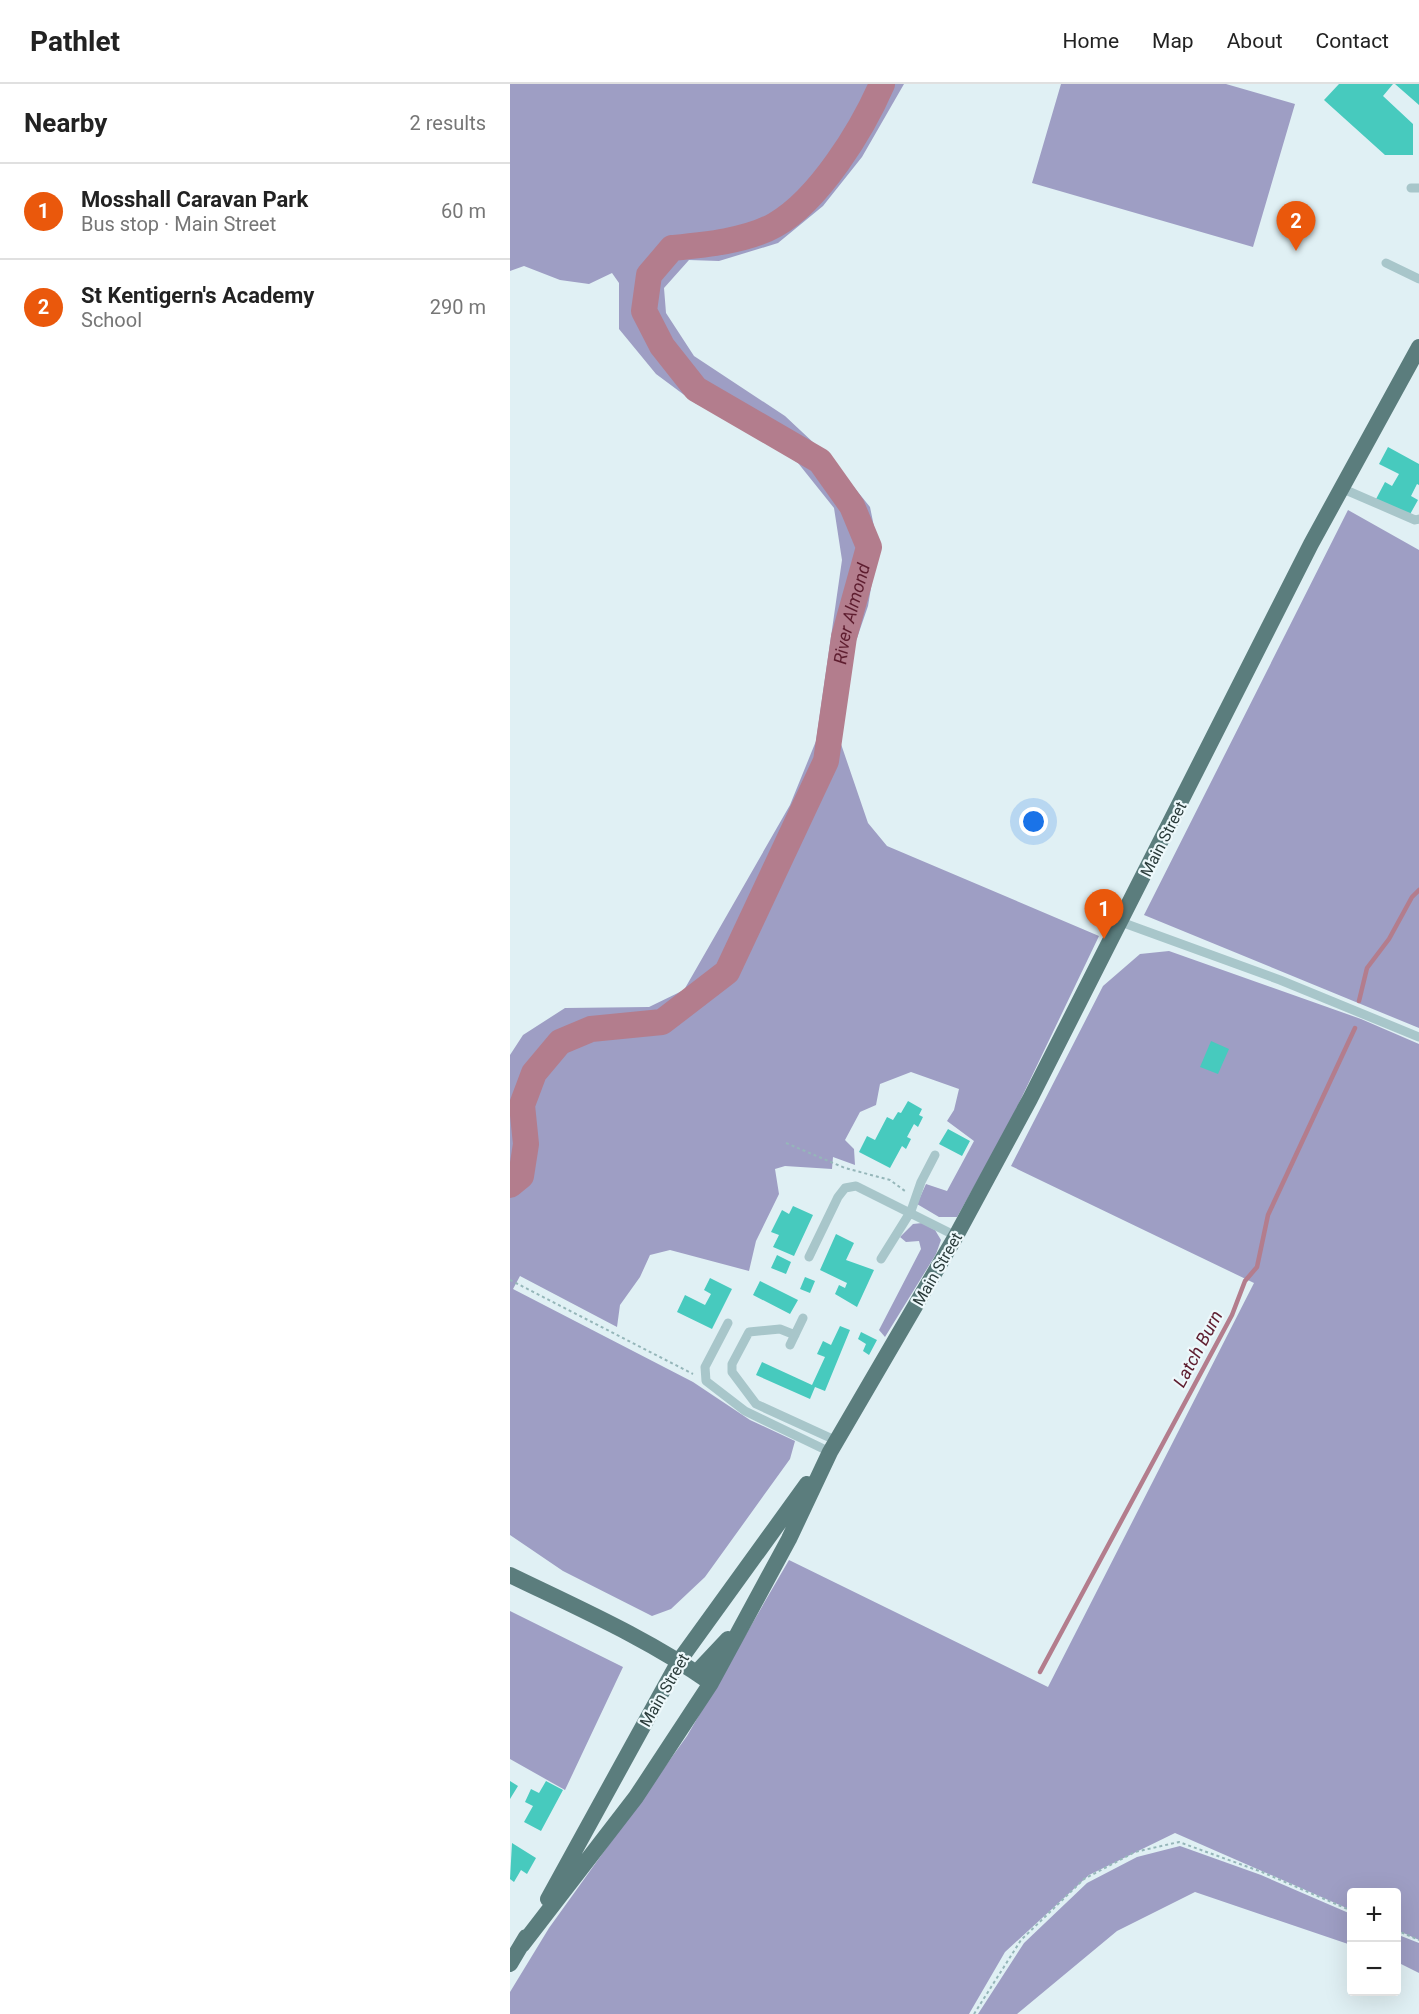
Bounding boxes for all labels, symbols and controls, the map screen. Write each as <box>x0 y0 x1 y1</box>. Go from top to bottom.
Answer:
text: Pathlet <box>30 25 120 58</box>
text: Home <box>1063 29 1119 53</box>
text: Map <box>1152 29 1194 53</box>
text: About <box>1227 29 1283 53</box>
text: Contact <box>1316 29 1389 53</box>
text: Nearby <box>24 108 107 138</box>
text: 2 results <box>410 111 486 135</box>
text: Mosshall Caravan Park <box>81 187 308 212</box>
text: 1 <box>38 199 49 223</box>
text: 60 m <box>441 199 486 223</box>
pin: 2 <box>1276 202 1316 251</box>
text: Bus stop · Main Street <box>81 212 276 236</box>
text: St Kentigern's Academy <box>81 283 314 308</box>
text: 2 <box>38 295 49 319</box>
text: 290 m <box>430 295 486 319</box>
text: School <box>81 308 142 332</box>
water label: River Almond <box>829 560 874 666</box>
street label: Main Street <box>1136 799 1190 880</box>
your location <box>1019 807 1048 836</box>
pin: 1 <box>1084 890 1124 939</box>
street label: Main Street <box>909 1229 966 1309</box>
water label: Latch Burn <box>1169 1307 1227 1391</box>
street label: Main Street <box>636 1650 693 1730</box>
map controls <box>1347 1888 1401 1996</box>
button: + <box>1347 1888 1401 1942</box>
button: − <box>1347 1942 1401 1996</box>

